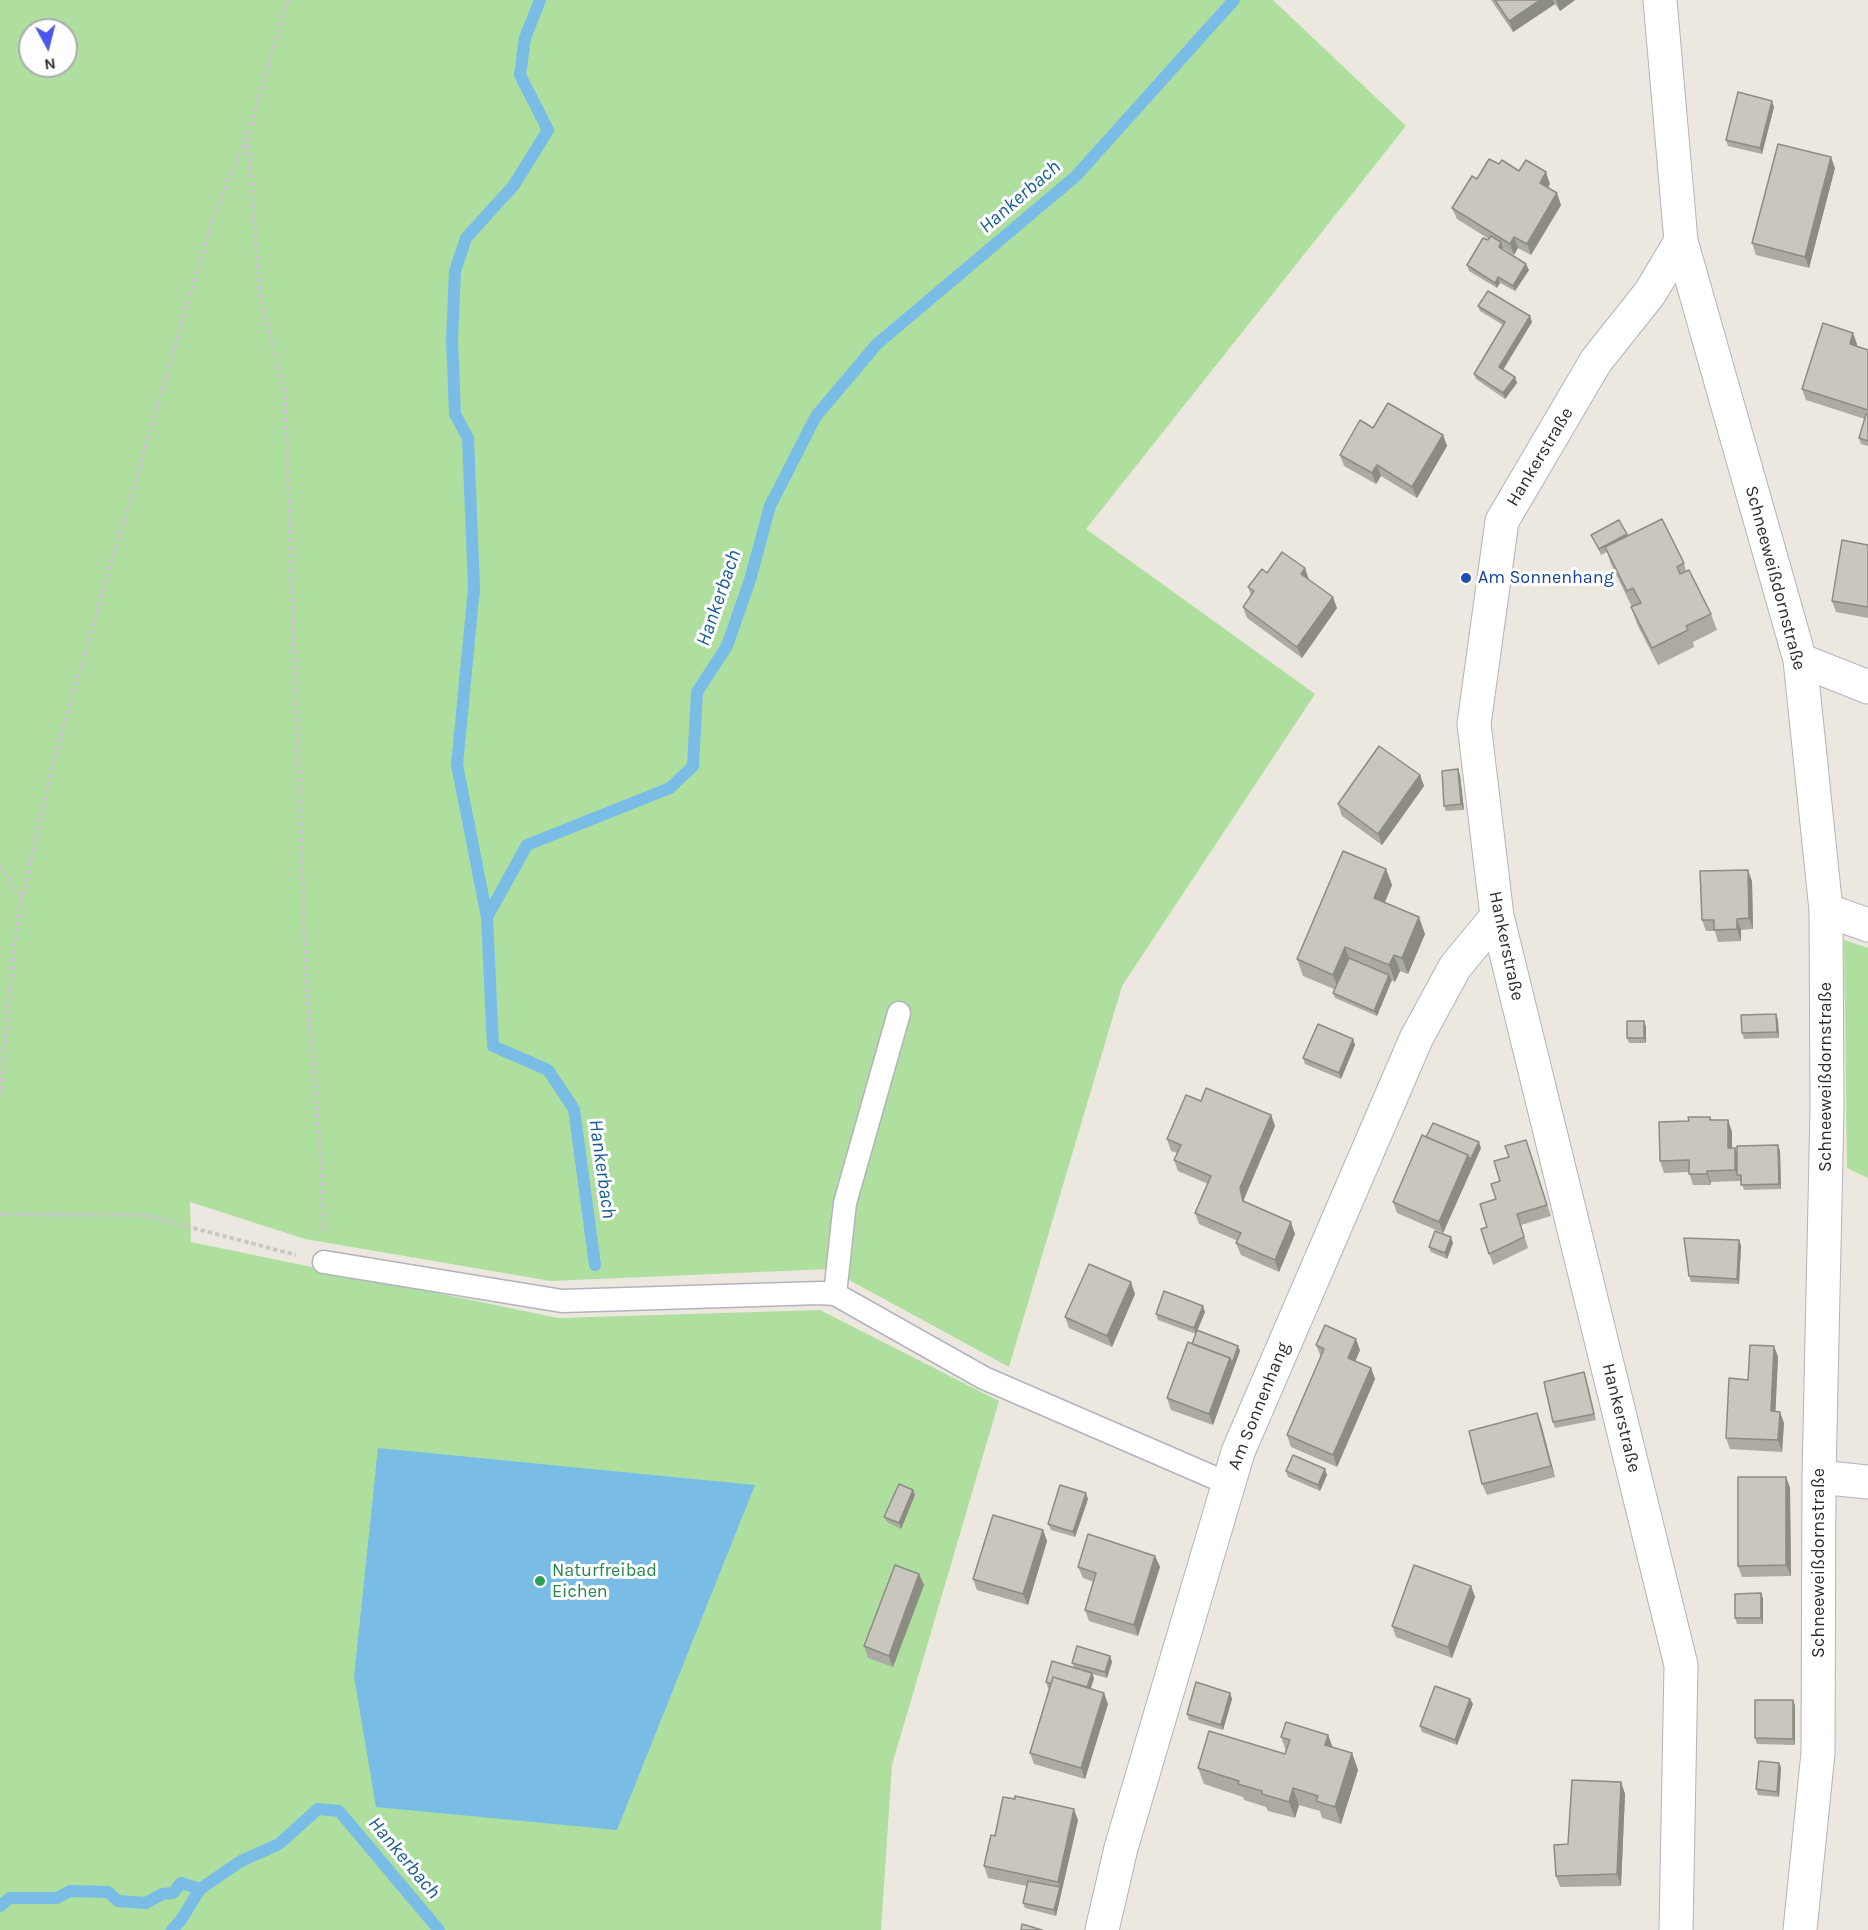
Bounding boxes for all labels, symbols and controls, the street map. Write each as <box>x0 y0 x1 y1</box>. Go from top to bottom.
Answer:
north arrow <box>18 18 78 78</box>
text: N <box>43 54 57 75</box>
water label: Hankerbach <box>974 155 1066 239</box>
street label: Hankerstraße <box>1502 404 1578 510</box>
street label: Schneeweißdornstraße <box>1740 484 1810 672</box>
water label: Hankerbach <box>691 547 747 649</box>
place label: Am Sonnenhang <box>1478 567 1614 589</box>
marker: Am Sonnenhang <box>1459 571 1473 585</box>
street label: Hankerstraße <box>1484 889 1528 1003</box>
street label: Schneeweißdornstraße <box>1815 982 1837 1172</box>
water label: Hankerbach <box>583 1118 621 1220</box>
street label: Am Sonnenhang <box>1224 1339 1294 1473</box>
street label: Hankerstraße <box>1597 1361 1645 1475</box>
street label: Schneeweißdornstraße <box>1808 1468 1830 1658</box>
place label: Naturfreibad Eichen <box>552 1560 657 1602</box>
marker: Naturfreibad Eichen <box>533 1574 547 1588</box>
water label: Hankerbach <box>363 1812 445 1904</box>

